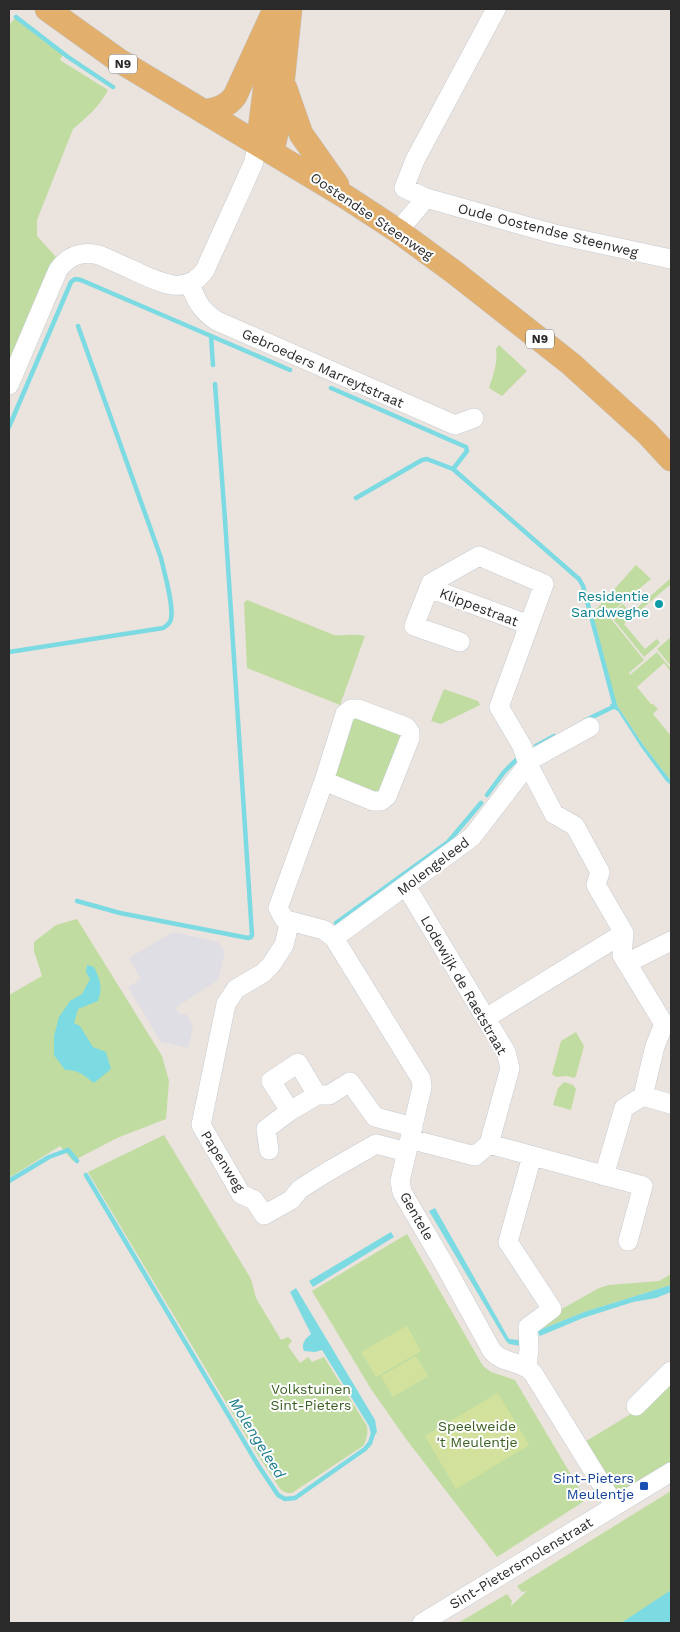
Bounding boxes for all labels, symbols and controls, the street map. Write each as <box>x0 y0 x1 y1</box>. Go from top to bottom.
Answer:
road number: N9 <box>109 54 137 74</box>
street label: Oostendse Steenweg <box>308 169 437 263</box>
street label: Oude Oostendse Steenweg <box>456 200 640 260</box>
street label: Gebroeders Marreytstraat <box>240 325 406 411</box>
road number: N9 <box>526 329 554 348</box>
street label: Klippestraat <box>437 585 521 629</box>
place label: Residentie Sandweghe <box>571 588 649 620</box>
marker: Residentie Sandweghe <box>653 598 665 610</box>
street label: Molengeleed <box>394 834 472 898</box>
street label: Lodewijk de Raetstraat <box>418 913 510 1057</box>
street label: Papenweg <box>198 1128 248 1195</box>
street label: Gentele <box>397 1189 437 1243</box>
park label: Volkstuinen Sint-Pieters <box>271 1381 351 1413</box>
water label: Molengeleed <box>225 1394 289 1482</box>
park label: Speelweide 't Meulentje <box>436 1418 518 1450</box>
place label: Sint-Pieters Meulentje <box>553 1470 634 1502</box>
marker: Sint-Pieters Meulentje <box>638 1480 650 1492</box>
street label: Sint-Pietersmolenstraat <box>447 1514 595 1612</box>

